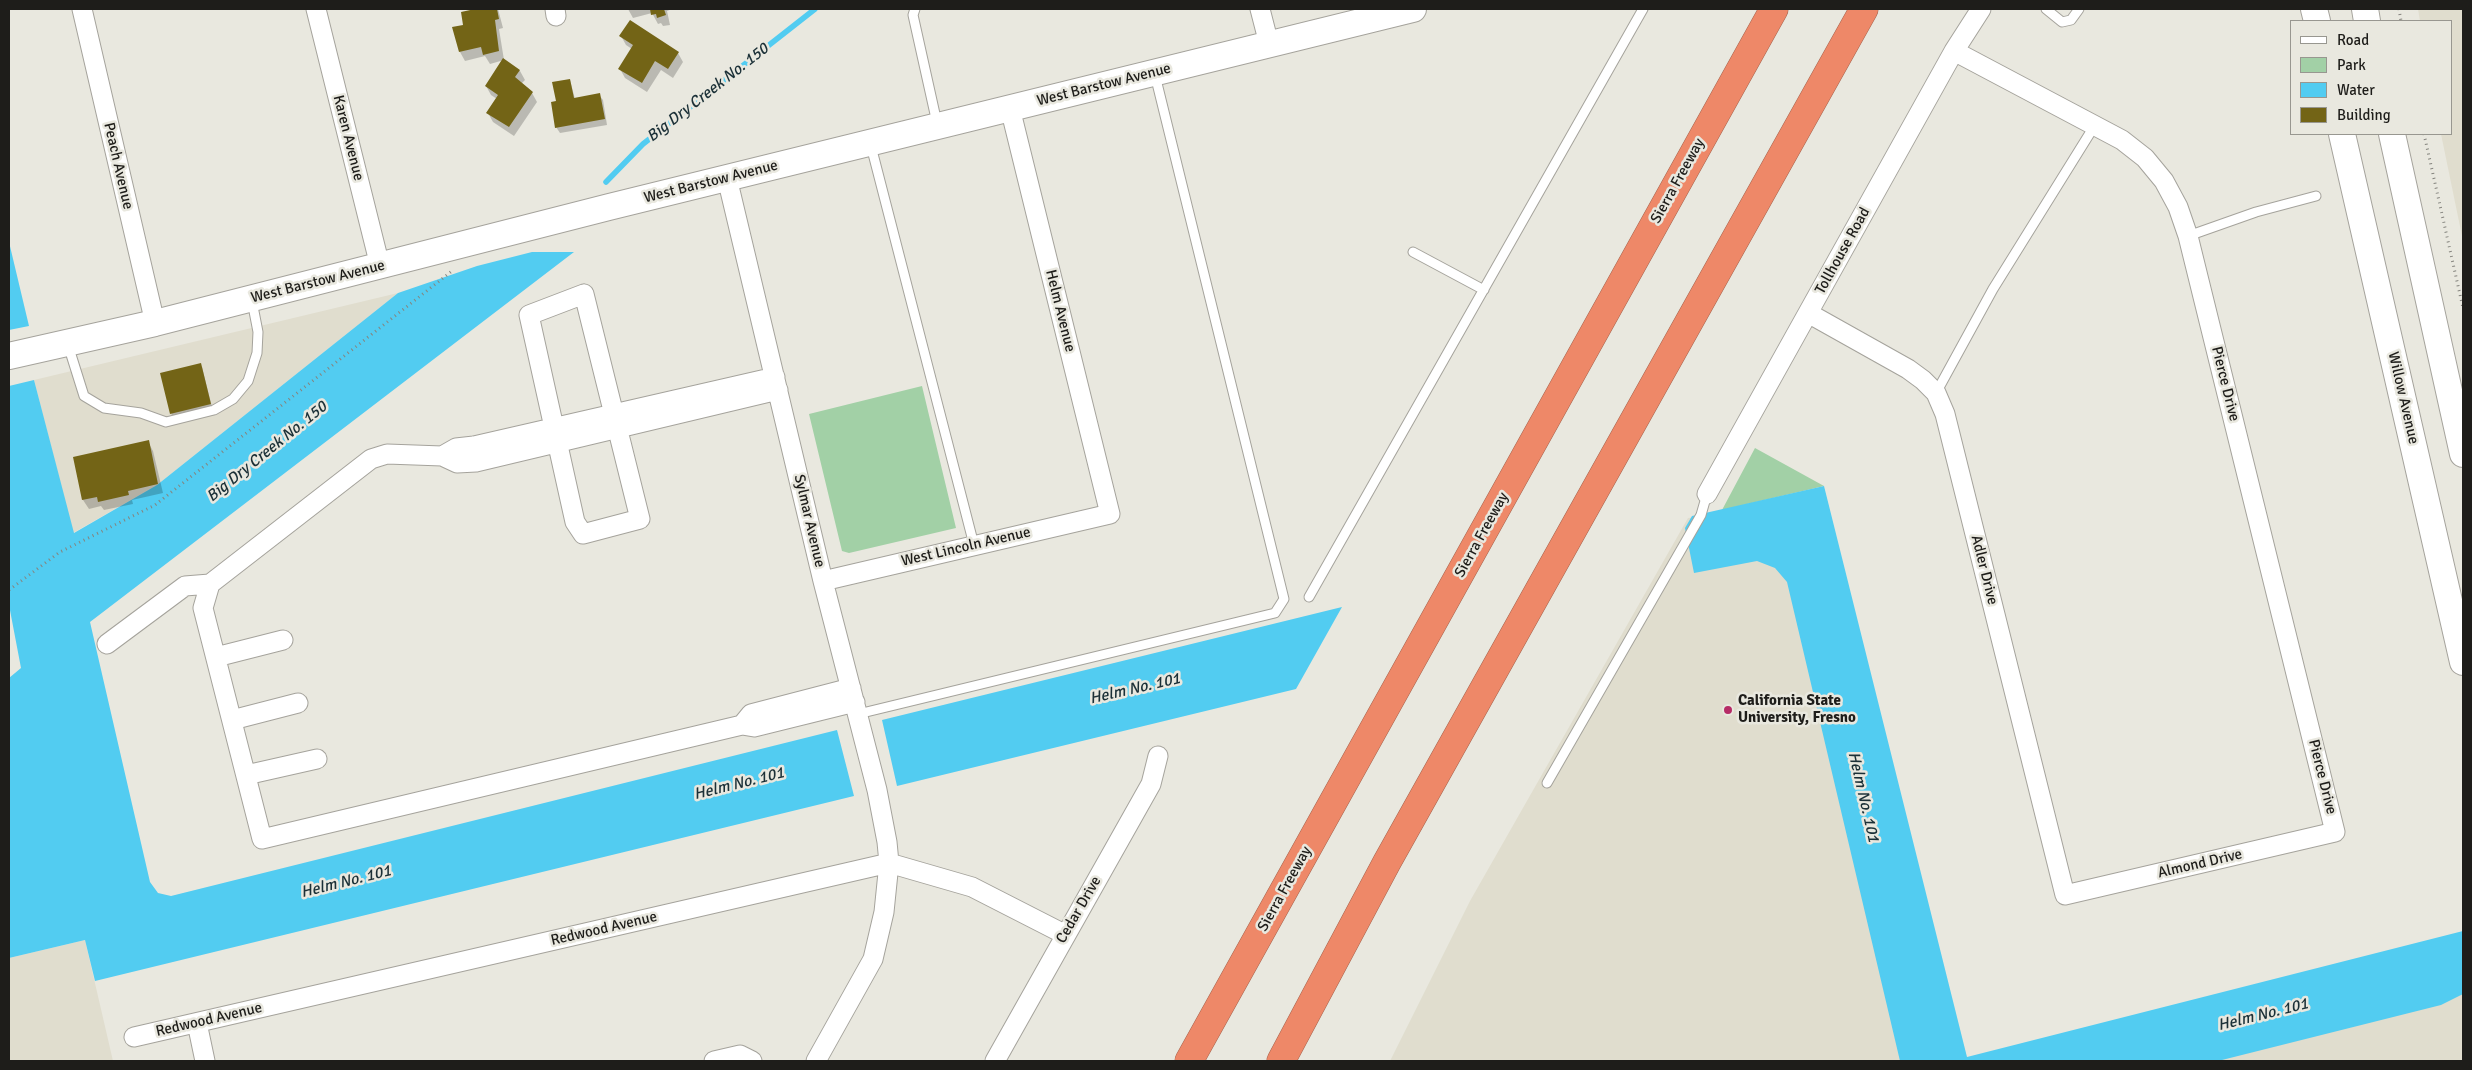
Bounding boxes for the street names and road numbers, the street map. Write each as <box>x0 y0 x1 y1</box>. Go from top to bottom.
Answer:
street label: West Barstow Avenue <box>1035 60 1173 110</box>
street label: Karen Avenue <box>329 93 367 183</box>
street label: Peach Avenue <box>99 121 137 211</box>
street label: Sierra Freeway <box>1647 135 1709 227</box>
street label: West Barstow Avenue <box>642 157 780 207</box>
street label: Tollhouse Road <box>1812 205 1874 297</box>
street label: West Barstow Avenue <box>249 257 387 307</box>
street label: Helm Avenue <box>1041 268 1079 354</box>
street label: Pierce Drive <box>2207 345 2243 423</box>
street label: Willow Avenue <box>2384 350 2422 446</box>
street label: Sylmar Avenue <box>790 473 828 569</box>
street label: Sierra Freeway <box>1451 489 1513 581</box>
street label: West Lincoln Avenue <box>900 523 1032 571</box>
street label: Adler Drive <box>1967 533 2001 607</box>
street label: Pierce Drive <box>2304 738 2340 816</box>
street label: Sierra Freeway <box>1254 843 1316 935</box>
street label: Almond Drive <box>2156 846 2244 882</box>
street label: Cedar Drive <box>1053 873 1105 947</box>
street label: Redwood Avenue <box>549 908 659 950</box>
street label: Redwood Avenue <box>154 999 264 1041</box>

